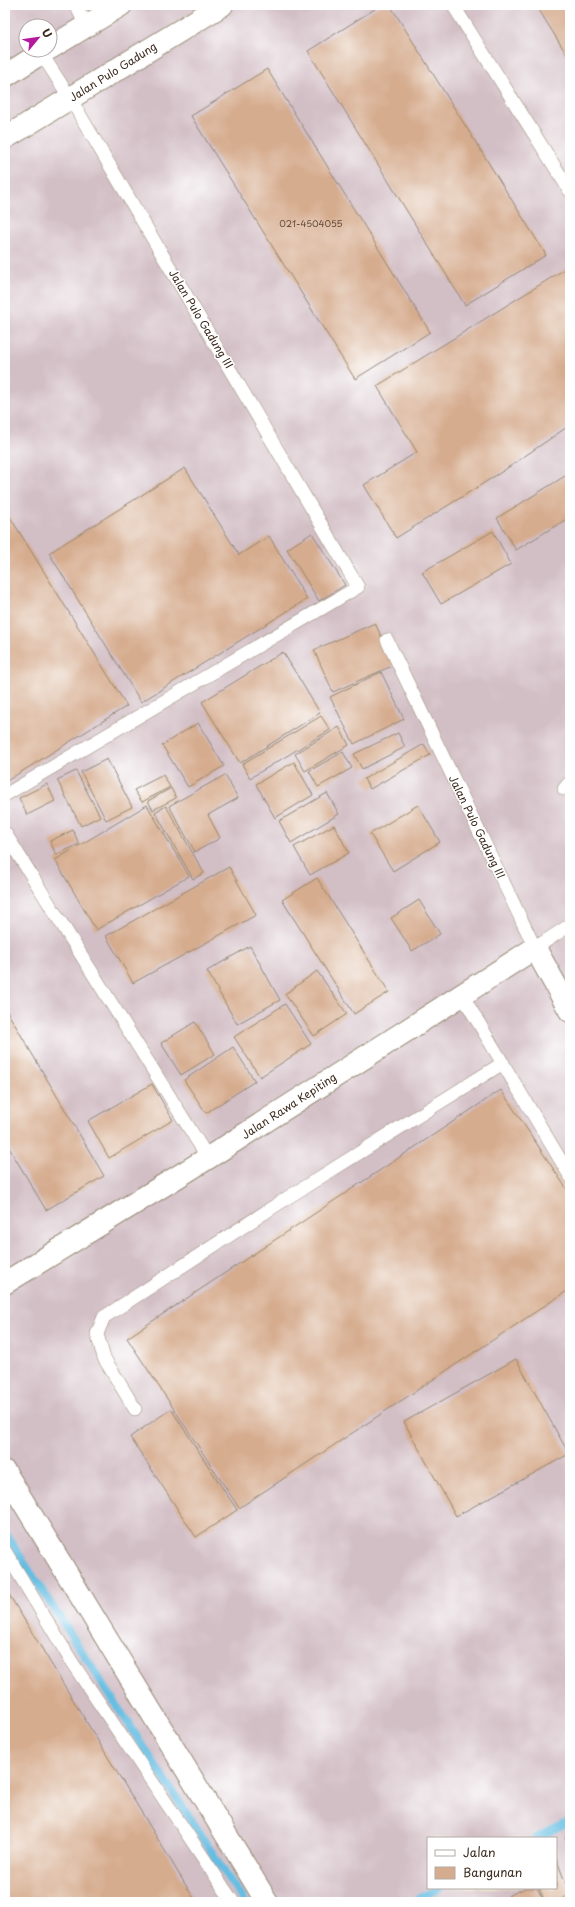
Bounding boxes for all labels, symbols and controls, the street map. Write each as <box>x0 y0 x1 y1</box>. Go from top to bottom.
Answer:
north arrow <box>18 18 58 58</box>
text: U <box>38 25 57 41</box>
street label: Jalan Pulo Gadung <box>66 38 160 105</box>
house number: 021-4504055 <box>279 216 343 230</box>
street label: Jalan Pulo Gadung III <box>165 266 238 372</box>
street label: Jalan Pulo Gadung III <box>445 772 510 881</box>
street label: Jalan Rawa Kepiting <box>238 1068 340 1143</box>
legend <box>427 1837 557 1889</box>
text: Jalan <box>463 1843 496 1861</box>
text: Bangunan <box>463 1863 522 1881</box>

